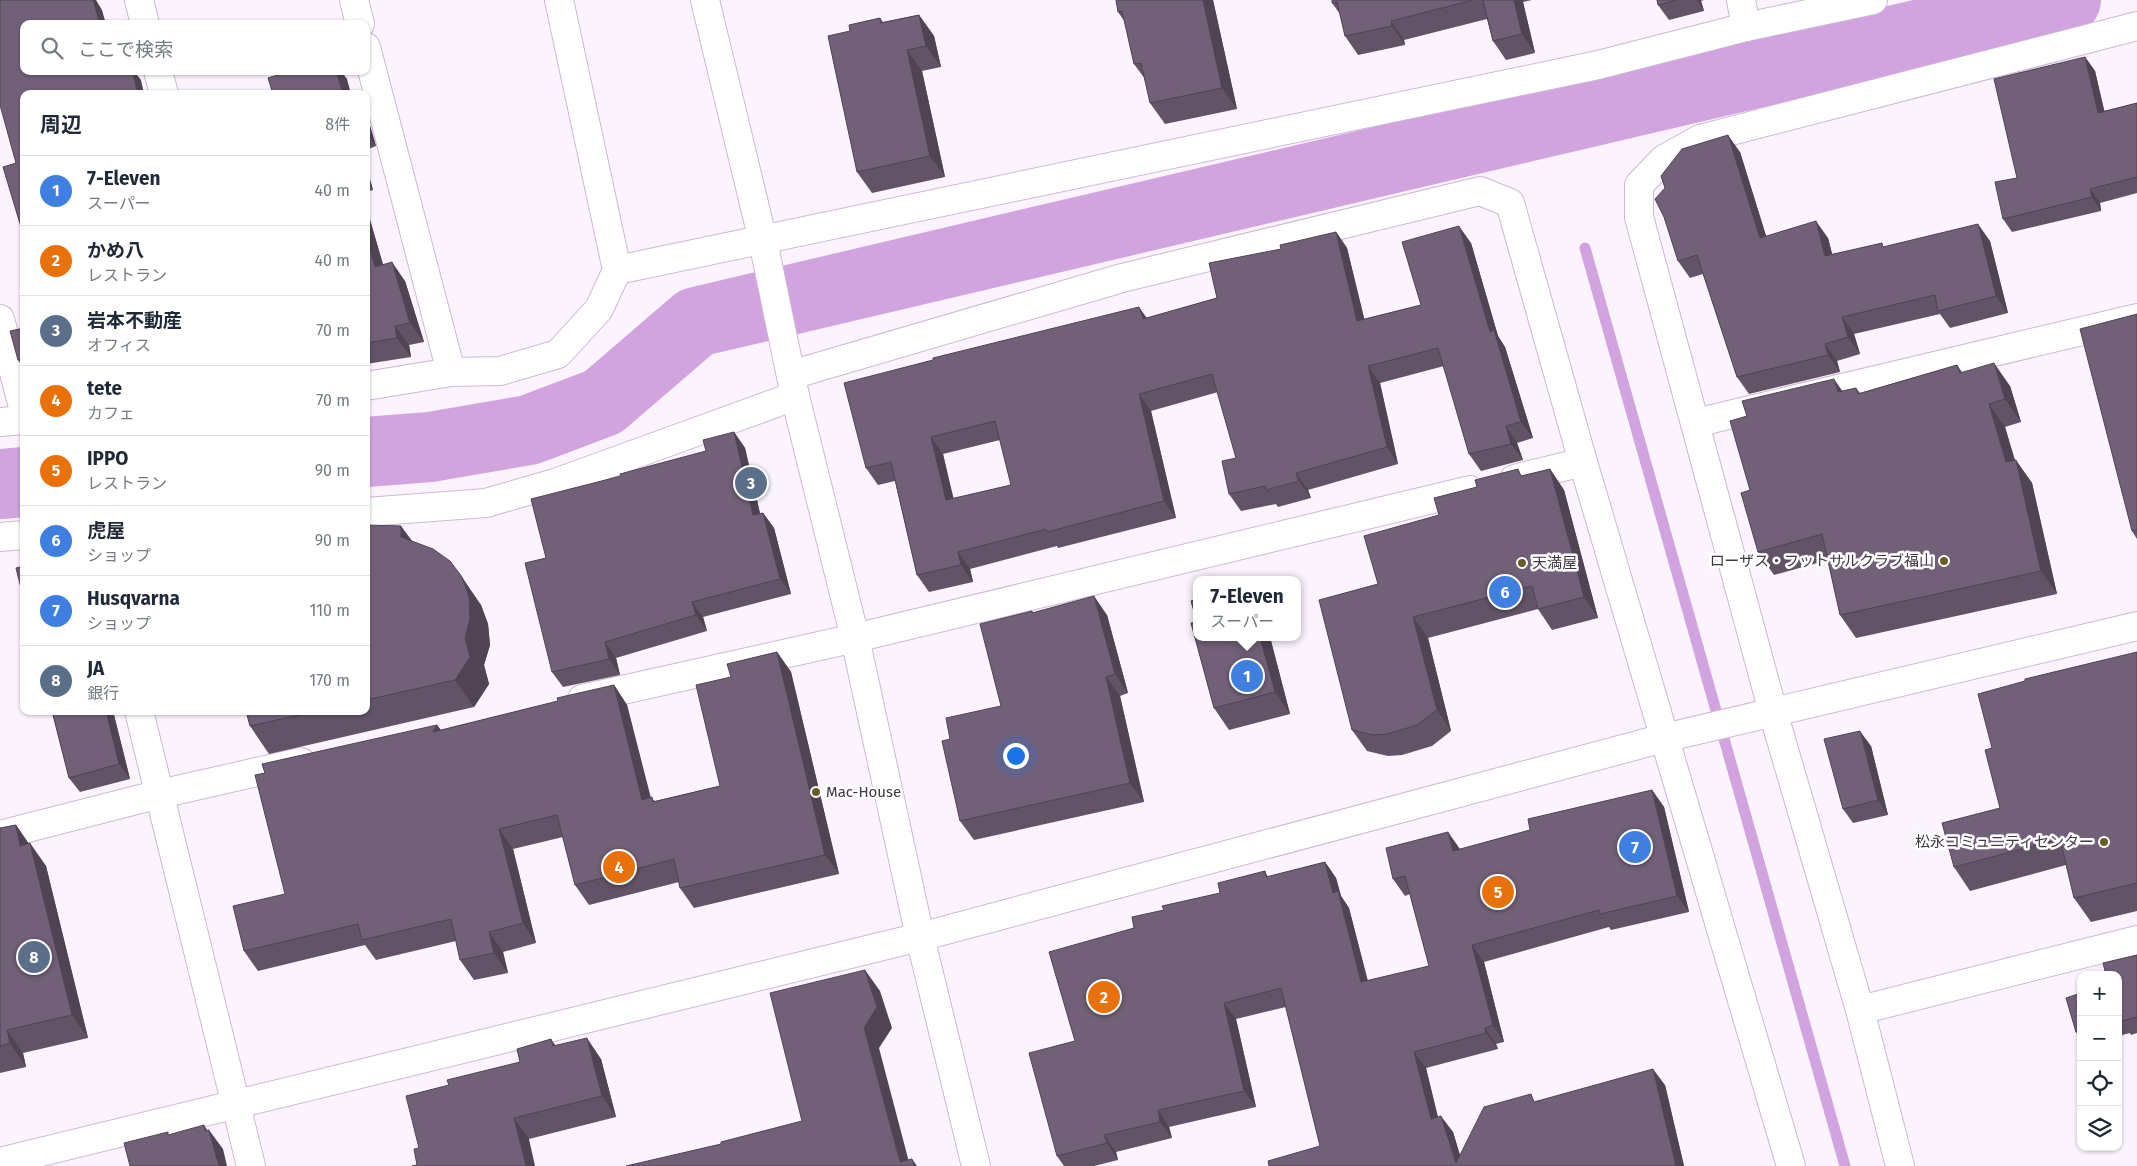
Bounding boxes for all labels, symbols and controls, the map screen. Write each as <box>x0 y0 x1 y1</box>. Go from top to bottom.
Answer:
search box <box>20 20 370 75</box>
icon: search <box>38 34 66 62</box>
text: ここで検索 <box>78 38 173 61</box>
text: 周辺 <box>40 112 82 138</box>
text: 8件 <box>325 115 350 134</box>
text: 7-Eleven <box>87 167 160 190</box>
text: 1 <box>52 181 60 200</box>
text: 40 m <box>315 181 350 200</box>
text: スーパー <box>87 194 151 213</box>
text: かめ八 <box>87 239 144 262</box>
text: 2 <box>52 251 60 270</box>
text: 40 m <box>315 251 350 270</box>
text: レストラン <box>87 266 167 285</box>
text: 岩本不動産 <box>87 309 182 332</box>
text: 3 <box>52 321 60 340</box>
text: 70 m <box>316 321 350 340</box>
text: オフィス <box>87 336 151 355</box>
text: tete <box>87 377 122 400</box>
text: 4 <box>51 391 61 410</box>
text: 70 m <box>316 391 350 410</box>
text: カフェ <box>87 404 135 423</box>
text: IPPO <box>87 447 129 470</box>
text: 5 <box>52 461 60 480</box>
text: 90 m <box>315 461 350 480</box>
pin: 3 <box>735 464 767 502</box>
text: レストラン <box>87 474 167 493</box>
text: 虎屋 <box>87 519 125 542</box>
text: 6 <box>51 531 61 550</box>
text: 90 m <box>315 531 350 550</box>
text: ショップ <box>87 546 151 565</box>
place label: ローザス・フットサルクラブ福山 <box>1709 552 1934 570</box>
place label: 天満屋 <box>1532 554 1577 572</box>
marker: ローザス・フットサルクラブ福山 <box>1938 555 1950 567</box>
marker: 天満屋 <box>1516 557 1528 569</box>
pin: 6 <box>1489 573 1521 611</box>
popup <box>1193 576 1301 641</box>
text: 7-Eleven <box>1210 585 1284 608</box>
text: Husqvarna <box>87 587 180 610</box>
text: 7 <box>52 601 60 620</box>
text: 110 m <box>309 601 350 620</box>
text: スーパー <box>1210 612 1274 631</box>
text: ショップ <box>87 614 151 633</box>
text: JA <box>87 657 104 680</box>
pin: 1 <box>1231 657 1263 695</box>
text: 8 <box>51 671 61 690</box>
text: 170 m <box>309 671 350 690</box>
text: 銀行 <box>87 684 119 703</box>
your location <box>1003 743 1029 769</box>
place label: Mac-House <box>826 783 901 801</box>
marker: Mac-House <box>810 786 822 798</box>
pin: 7 <box>1619 828 1651 866</box>
place label: 松永コミュニティセンター <box>1915 833 2094 851</box>
marker: 松永コミュニティセンター <box>2098 836 2110 848</box>
pin: 4 <box>603 848 635 886</box>
pin: 5 <box>1482 873 1514 911</box>
pin: 8 <box>18 938 50 976</box>
map controls <box>2077 971 2122 1151</box>
button: + <box>2077 971 2122 1016</box>
pin: 2 <box>1088 978 1120 1016</box>
button: − <box>2077 1016 2122 1061</box>
button: locate <box>2077 1061 2122 1106</box>
button: layers <box>2077 1106 2122 1151</box>

